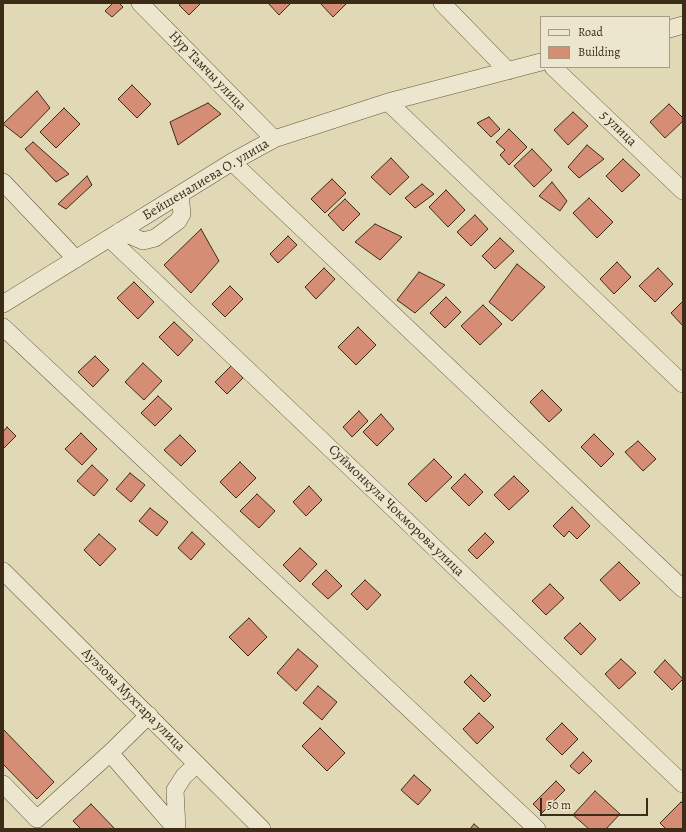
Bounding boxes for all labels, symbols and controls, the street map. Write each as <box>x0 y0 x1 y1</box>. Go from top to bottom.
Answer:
legend <box>540 16 670 68</box>
text: Road <box>578 24 603 40</box>
street label: Нур Тамчы улица <box>165 28 249 114</box>
text: Building <box>578 44 620 60</box>
street label: 5 улица <box>596 107 640 151</box>
street label: Бейшеналиева О. улица <box>140 136 272 224</box>
street label: Суймонкула Чокморова улица <box>325 442 467 580</box>
street label: Ауэзова Мухтара улица <box>78 645 188 755</box>
scale bar <box>542 790 650 816</box>
text: 50 m <box>547 797 571 813</box>

